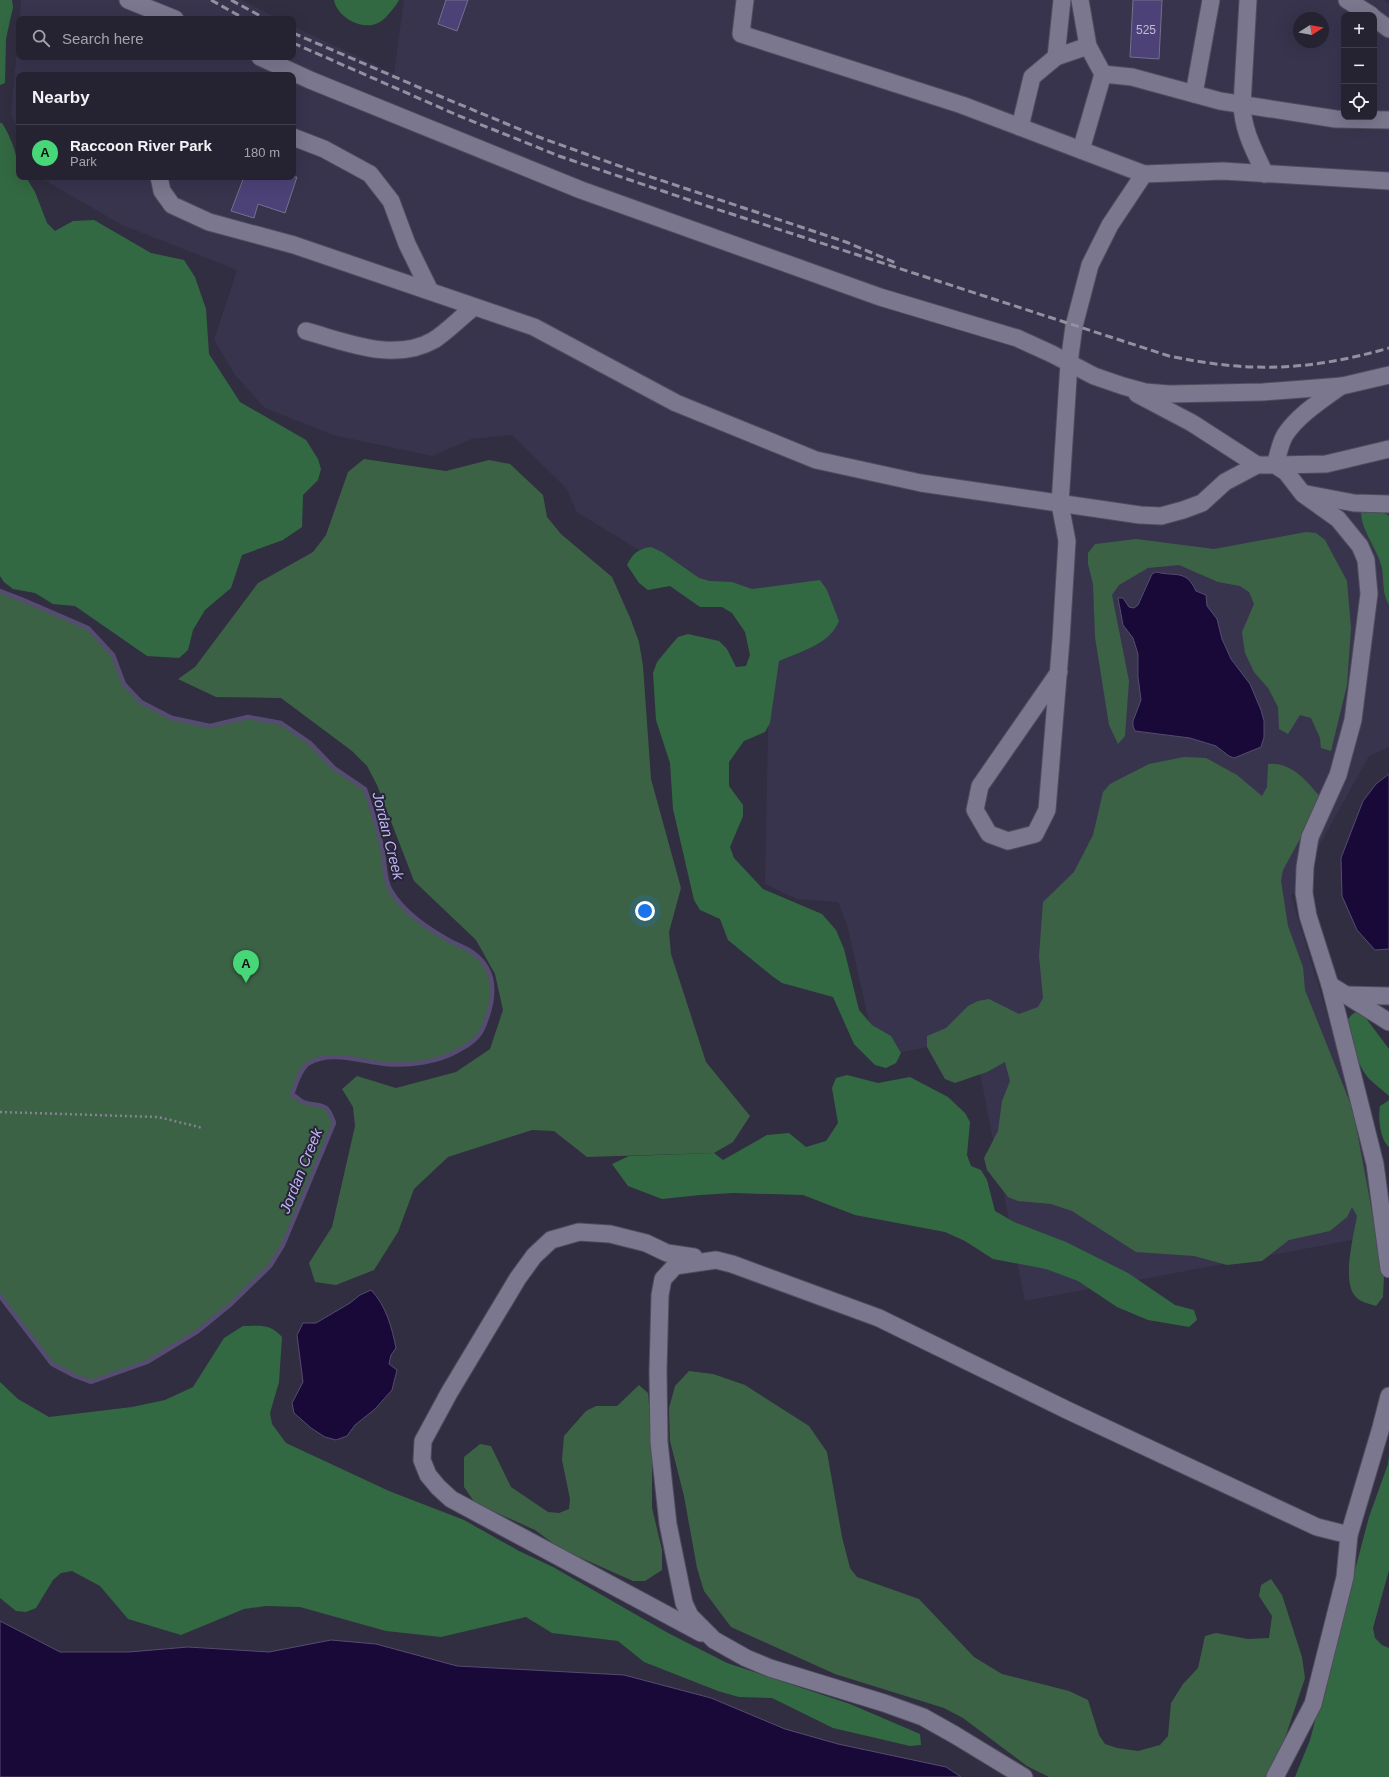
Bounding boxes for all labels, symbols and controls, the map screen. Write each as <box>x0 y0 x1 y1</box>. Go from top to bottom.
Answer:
north arrow <box>1293 12 1329 48</box>
map controls <box>1341 12 1377 120</box>
button: + <box>1341 12 1377 48</box>
search box <box>16 16 296 60</box>
house number: 525 <box>1136 23 1156 37</box>
icon: search <box>30 27 52 49</box>
text: Search here <box>62 30 144 47</box>
button: − <box>1341 48 1377 84</box>
button: locate <box>1341 84 1377 120</box>
text: Nearby <box>32 88 90 107</box>
text: Raccoon River Park <box>70 137 212 154</box>
text: A <box>40 145 50 160</box>
text: 180 m <box>244 145 280 160</box>
text: Park <box>70 154 97 169</box>
water label: Jordan Creek <box>369 789 408 883</box>
your location <box>635 901 655 921</box>
pin: A <box>233 950 259 983</box>
water label: Jordan Creek <box>275 1124 326 1217</box>

